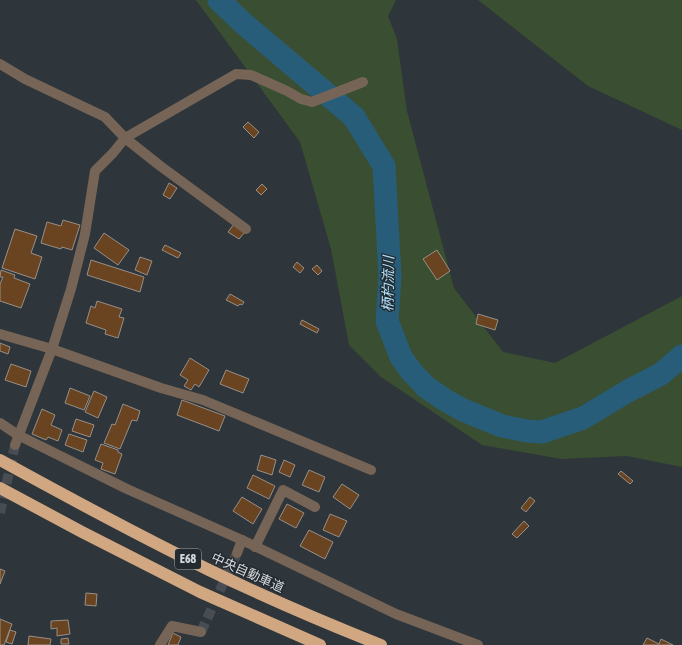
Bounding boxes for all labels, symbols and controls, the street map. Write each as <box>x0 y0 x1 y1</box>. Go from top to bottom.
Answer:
water label: 柄杓流川 <box>380 254 397 312</box>
road number: E68 <box>175 549 201 569</box>
street label: 中央自動車道 <box>209 550 286 595</box>

